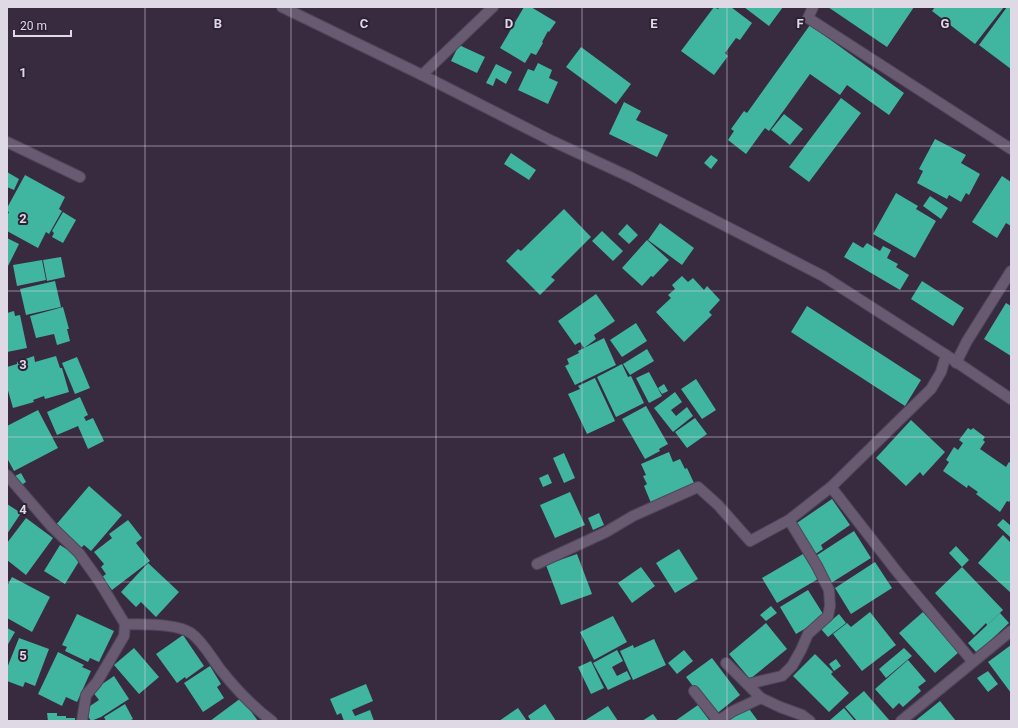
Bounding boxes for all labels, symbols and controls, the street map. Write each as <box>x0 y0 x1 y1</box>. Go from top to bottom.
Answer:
scale bar <box>14 12 71 38</box>
text: B <box>214 16 222 31</box>
text: C <box>360 16 369 31</box>
text: D <box>505 16 513 31</box>
text: E <box>650 16 658 31</box>
text: F <box>796 16 804 31</box>
text: G <box>941 16 950 31</box>
text: 20 m <box>20 19 47 33</box>
text: 1 <box>19 65 27 80</box>
text: 2 <box>19 211 27 226</box>
text: 3 <box>19 357 27 372</box>
text: 4 <box>19 502 27 517</box>
text: 5 <box>19 648 27 663</box>

